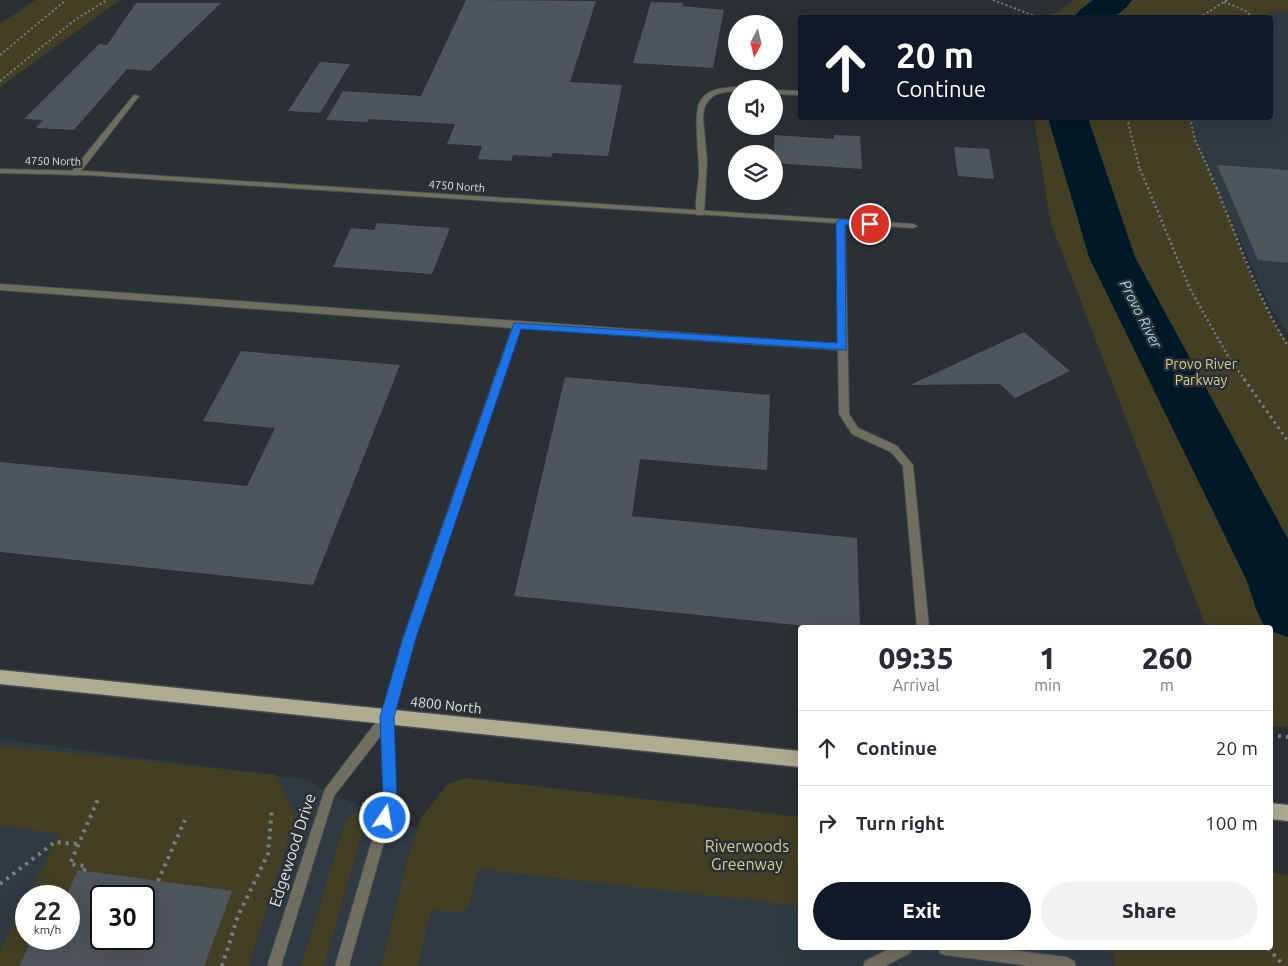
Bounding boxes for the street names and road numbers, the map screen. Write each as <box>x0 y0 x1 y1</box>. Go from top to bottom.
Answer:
street label: 4750 North <box>25 155 81 167</box>
street label: 4750 North <box>428 178 486 194</box>
street label: 4800 North <box>409 693 483 717</box>
street label: Edgewood Drive <box>265 791 319 909</box>

